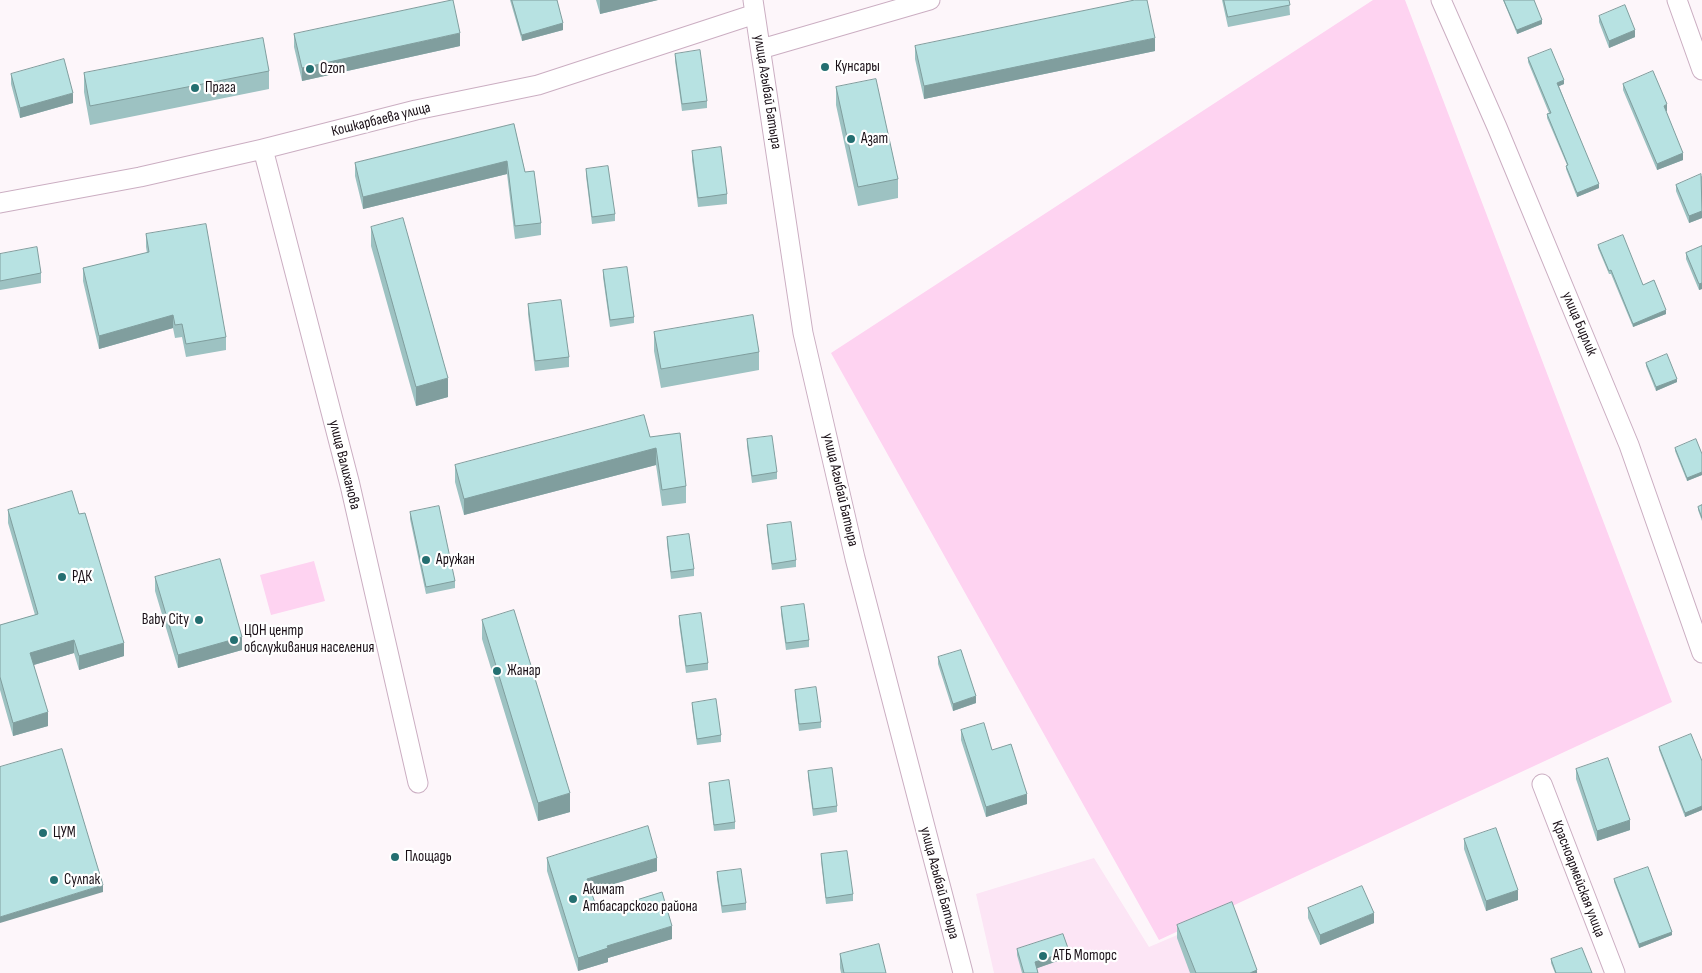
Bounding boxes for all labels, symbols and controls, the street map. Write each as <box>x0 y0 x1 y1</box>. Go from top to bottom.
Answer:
street label: улица Агыбай Батыра <box>749 34 785 150</box>
place label: Кунсары <box>835 58 880 76</box>
place label: Ozon <box>320 60 345 78</box>
marker: Кунсары <box>819 61 831 73</box>
marker: Ozon <box>304 63 316 75</box>
place label: Прага <box>205 79 236 97</box>
marker: Прага <box>189 82 201 94</box>
street label: Кошкарбаева улица <box>330 99 432 141</box>
place label: Азат <box>861 130 888 148</box>
marker: Азат <box>845 133 857 145</box>
street label: улица Бирлик <box>1557 289 1601 359</box>
street label: улица Валиханова <box>324 418 364 512</box>
street label: улица Агыбай Батыра <box>818 432 862 548</box>
place label: Аружан <box>436 551 475 569</box>
marker: Аружан <box>420 554 432 566</box>
place label: РДК <box>72 568 92 586</box>
marker: РДК <box>56 571 68 583</box>
place label: Baby City <box>142 611 189 629</box>
marker: Baby City <box>193 614 205 626</box>
place label: ЦОН центр обслуживания населения <box>244 622 374 657</box>
marker: ЦОН центр обслуживания населения <box>228 634 240 646</box>
place label: Жанар <box>507 662 541 680</box>
marker: Жанар <box>491 665 503 677</box>
street label: Красноармейская улица <box>1547 818 1609 940</box>
place label: ЦУМ <box>53 824 76 842</box>
street label: улица Агыбай Батыра <box>915 825 963 941</box>
marker: ЦУМ <box>37 827 49 839</box>
place label: Площадь <box>405 848 452 866</box>
marker: Площадь <box>389 851 401 863</box>
place label: Сулпак <box>64 871 100 889</box>
marker: Сулпак <box>48 874 60 886</box>
place label: Акимат Атбасарского района <box>583 881 697 916</box>
marker: Акимат Атбасарского района <box>567 893 579 905</box>
place label: АТБ Моторс <box>1053 947 1117 965</box>
marker: АТБ Моторс <box>1037 950 1049 962</box>

